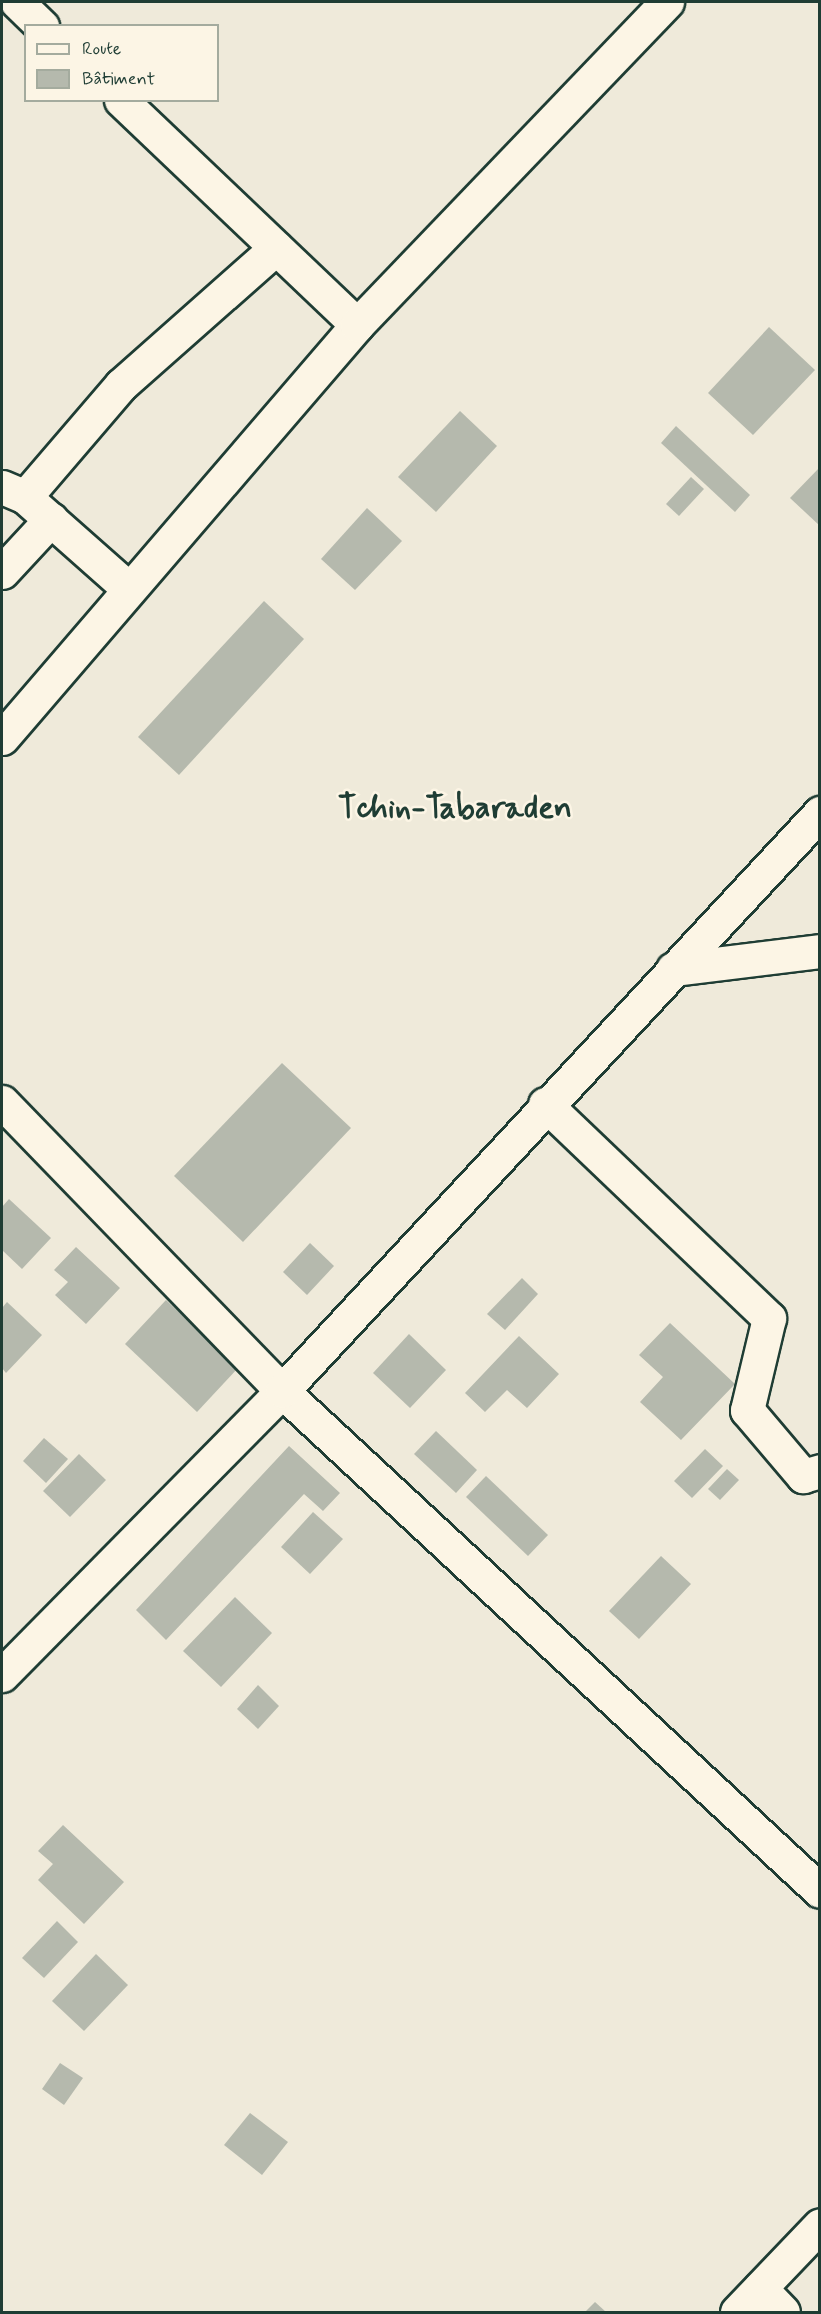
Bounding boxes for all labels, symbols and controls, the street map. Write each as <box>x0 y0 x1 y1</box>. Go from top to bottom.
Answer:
legend <box>24 24 219 102</box>
text: Route <box>82 37 121 61</box>
text: Bâtiment <box>82 67 155 91</box>
district label: Tchin-Tabaraden <box>338 789 572 827</box>

